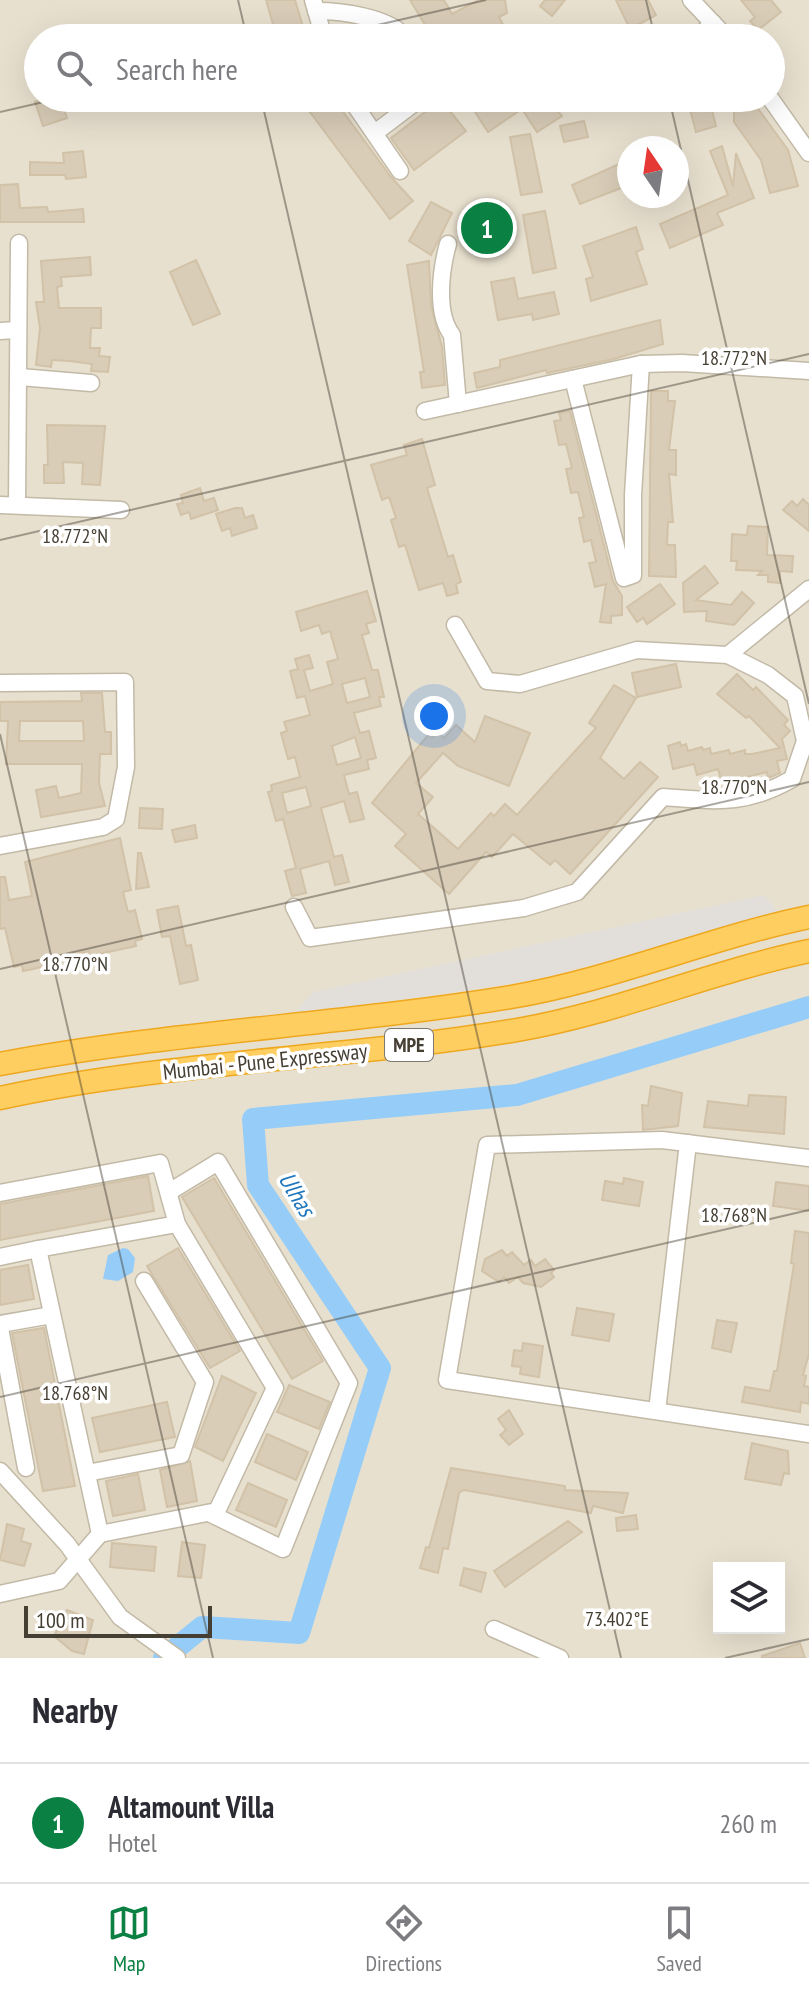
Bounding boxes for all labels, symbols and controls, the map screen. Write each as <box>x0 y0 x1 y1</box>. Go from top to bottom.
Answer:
search box <box>24 24 785 112</box>
icon: search <box>52 46 96 90</box>
text: Search here <box>116 49 238 88</box>
north arrow <box>617 136 689 208</box>
pin: 1 <box>461 198 513 258</box>
text: 18.772°N <box>701 345 767 371</box>
text: 18.772°N <box>42 523 108 549</box>
your location <box>414 696 454 736</box>
text: 18.770°N <box>701 774 767 800</box>
text: 18.770°N <box>42 951 108 977</box>
road number: MPE <box>385 1029 433 1061</box>
street label: Mumbai - Pune Expressway <box>161 1036 369 1086</box>
water label: Ulhas <box>272 1166 324 1224</box>
text: 18.768°N <box>701 1202 767 1228</box>
text: 18.768°N <box>42 1380 108 1406</box>
map controls <box>713 1562 785 1634</box>
button: layers <box>713 1562 785 1634</box>
scale bar <box>24 1602 212 1638</box>
text: 100 m <box>36 1606 85 1634</box>
text: 73.402°E <box>585 1606 649 1632</box>
text: Nearby <box>32 1688 117 1732</box>
text: Altamount Villa <box>108 1787 274 1826</box>
text: 1 <box>52 1807 64 1840</box>
text: 260 m <box>719 1807 777 1840</box>
text: Hotel <box>108 1826 157 1859</box>
tab: Map <box>107 1901 151 1977</box>
tab: Directions <box>366 1901 442 1977</box>
tab: Saved <box>656 1901 702 1977</box>

